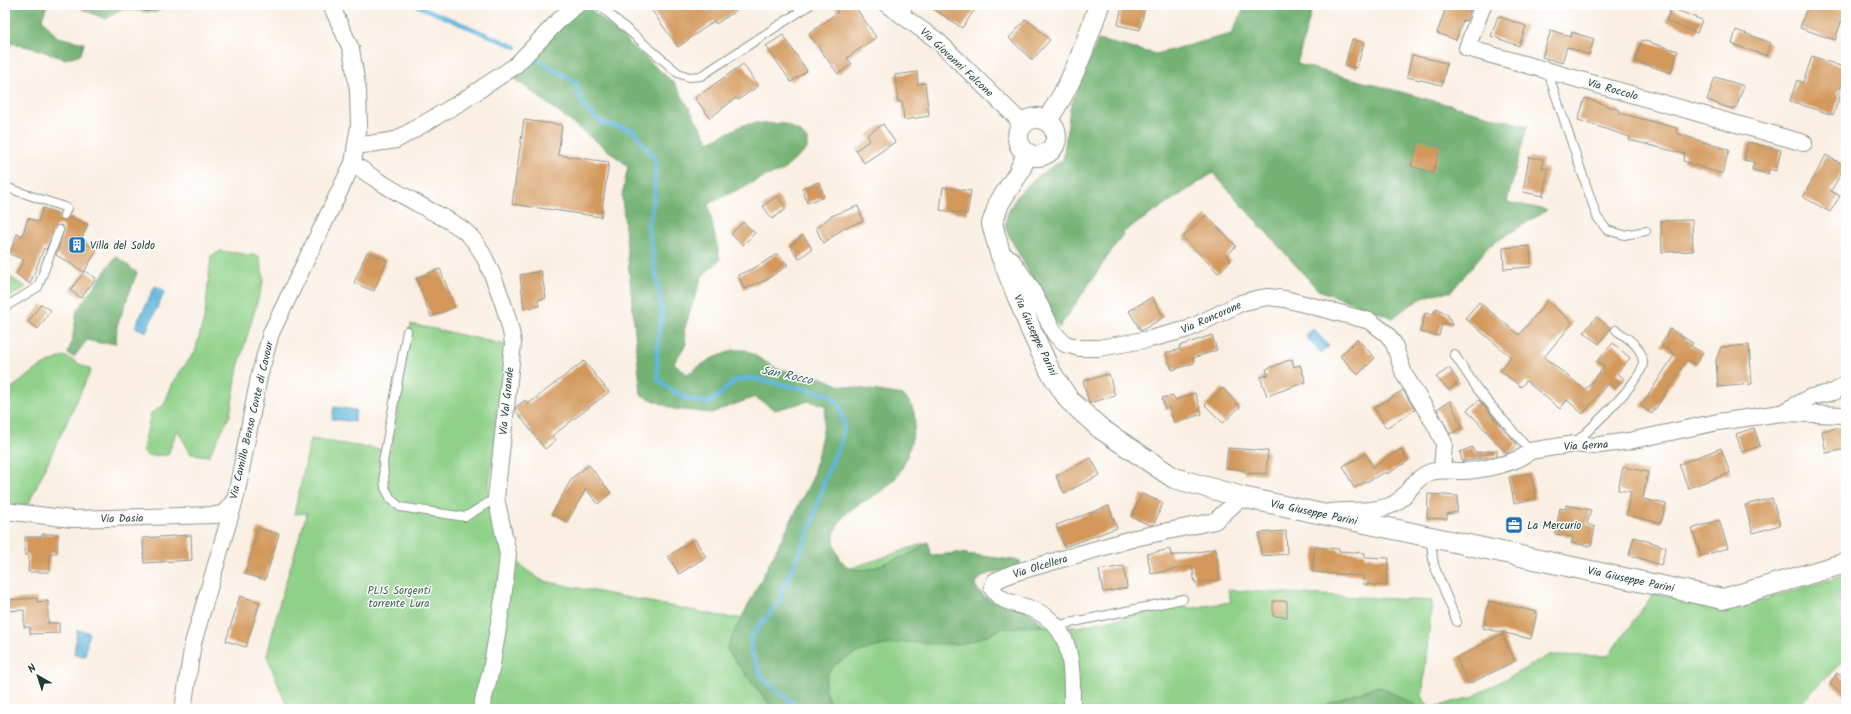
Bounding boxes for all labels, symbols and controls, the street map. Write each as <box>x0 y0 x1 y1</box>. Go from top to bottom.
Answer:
street label: Via Giovanni Falcone <box>915 24 997 102</box>
street label: Via Roccolo <box>1585 74 1640 106</box>
building icon: Villa del Soldo <box>67 235 87 255</box>
place label: Villa del Soldo <box>90 237 155 255</box>
street label: Via Giuseppe Parini <box>1008 292 1062 379</box>
street label: Via Roncorone <box>1178 297 1245 339</box>
street label: Via Camillo Benso Conte di Cavour <box>225 338 279 501</box>
water label: San Rocco <box>760 361 816 390</box>
street label: Via Val Grande <box>494 366 520 436</box>
street label: Via Gerna <box>1563 436 1609 456</box>
street label: Via Giuseppe Parini <box>1269 495 1359 531</box>
street label: Via Dasia <box>100 510 144 528</box>
office icon: La Mercurio <box>1504 515 1524 535</box>
place label: La Mercurio <box>1527 517 1581 535</box>
street label: Via Olcellera <box>1011 550 1070 584</box>
street label: Via Giuseppe Parini <box>1586 562 1676 598</box>
park label: PLIS Sorgenti torrente Lura <box>367 582 431 613</box>
north arrow <box>18 656 58 696</box>
text: N <box>24 660 41 678</box>

